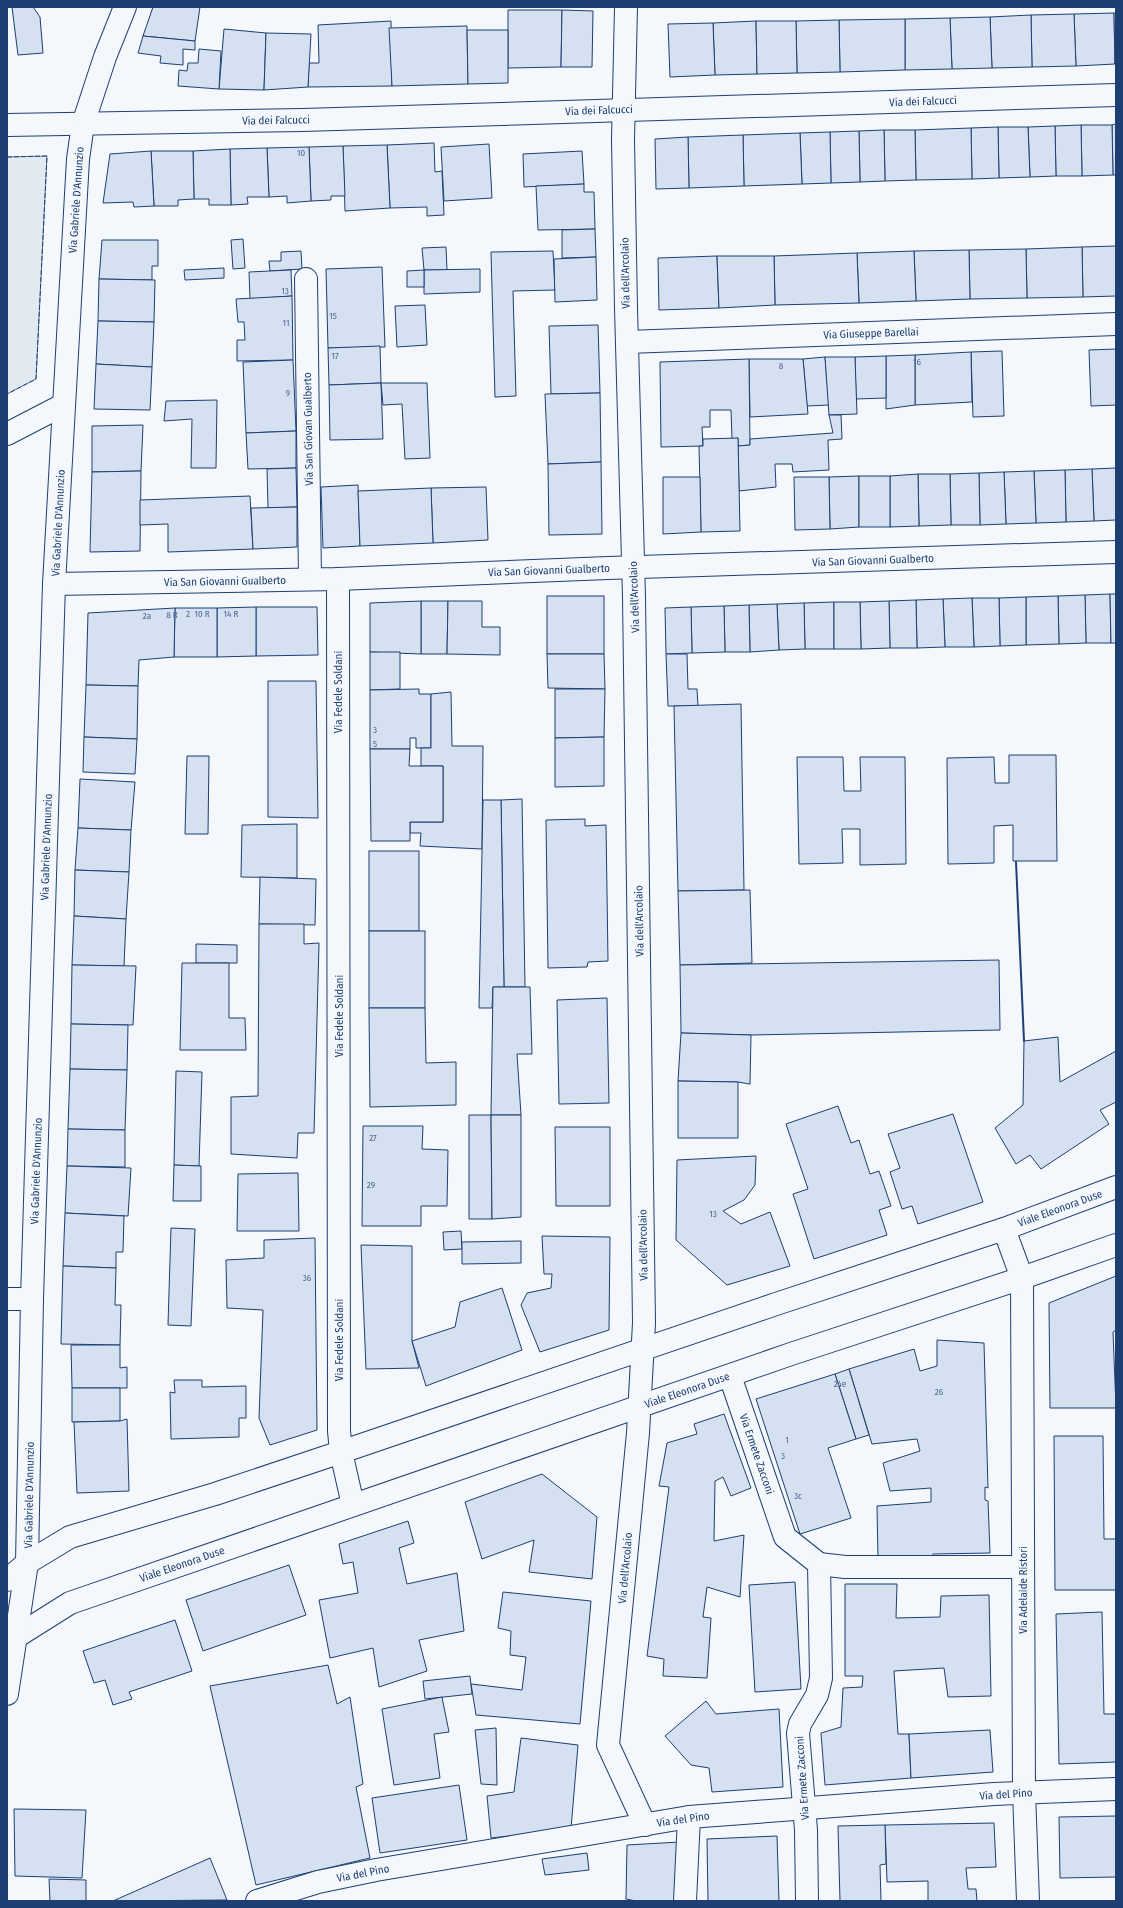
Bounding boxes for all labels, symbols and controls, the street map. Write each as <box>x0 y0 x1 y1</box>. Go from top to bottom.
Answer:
street label: Via dei Falcucci <box>889 94 957 109</box>
street label: Via dei Falcucci <box>565 103 633 118</box>
street label: Via dei Falcucci <box>242 113 310 128</box>
street label: Via Gabriele D'Annunzio <box>66 146 87 254</box>
house number: 10 <box>297 148 305 158</box>
street label: Via dell'Arcolaio <box>618 237 633 309</box>
house number: 13 <box>281 286 289 296</box>
house number: 15 <box>329 311 337 321</box>
house number: 11 <box>283 318 289 328</box>
street label: Via Giuseppe Barellai <box>823 325 919 342</box>
house number: 17 <box>331 351 339 361</box>
house number: 16 <box>913 357 922 367</box>
house number: 8 <box>779 361 784 371</box>
street label: Via San Giovan Gualberto <box>301 372 316 486</box>
house number: 9 <box>286 388 290 398</box>
street label: Via Gabriele D'Annunzio <box>49 469 68 577</box>
street label: Via San Giovanni Gualberto <box>812 552 934 569</box>
street label: Via dell'Arcolaio <box>627 561 642 633</box>
street label: Via San Giovanni Gualberto <box>488 562 610 579</box>
street label: Via San Giovanni Gualberto <box>164 574 286 589</box>
house number: 2 <box>186 609 190 619</box>
house number: 10 R <box>194 609 210 619</box>
house number: 14 R <box>224 609 239 619</box>
house number: 8 R <box>166 610 178 620</box>
house number: 2a <box>143 611 152 621</box>
street label: Via Fedele Soldani <box>332 651 345 733</box>
house number: 3 <box>373 725 377 735</box>
house number: 5 <box>373 739 377 749</box>
street label: Via Gabriele D'Annunzio <box>38 793 55 901</box>
street label: Via dell'Arcolaio <box>632 885 647 957</box>
street label: Via Fedele Soldani <box>333 975 346 1057</box>
street label: Via Gabriele D'Annunzio <box>28 1117 45 1225</box>
house number: 27 <box>369 1133 377 1143</box>
house number: 29 <box>367 1180 375 1190</box>
street label: Viale Eleonora Duse <box>1016 1187 1104 1230</box>
street label: Via dell'Arcolaio <box>636 1209 651 1281</box>
house number: 13 <box>709 1209 717 1219</box>
house number: 36 <box>303 1273 312 1283</box>
street label: Via Fedele Soldani <box>333 1299 346 1381</box>
street label: Viale Eleonora Duse <box>643 1370 731 1411</box>
house number: 24e <box>834 1379 847 1389</box>
house number: 26 <box>935 1387 944 1397</box>
street label: Via Ermete Zacconi <box>737 1412 776 1496</box>
house number: 1 <box>785 1435 789 1445</box>
street label: Via Gabriele D'Annunzio <box>22 1441 37 1549</box>
house number: 3 <box>781 1451 785 1461</box>
house number: 3c <box>794 1491 802 1501</box>
street label: Via dell'Arcolaio <box>616 1532 635 1604</box>
street label: Viale Eleonora Duse <box>138 1544 226 1585</box>
street label: Via Adelaide Ristori <box>1017 1546 1030 1634</box>
street label: Via Ermete Zacconi <box>793 1735 812 1820</box>
street label: Via del Pino <box>979 1786 1033 1803</box>
street label: Via del Pino <box>656 1809 711 1830</box>
street label: Via del Pino <box>336 1862 391 1885</box>

